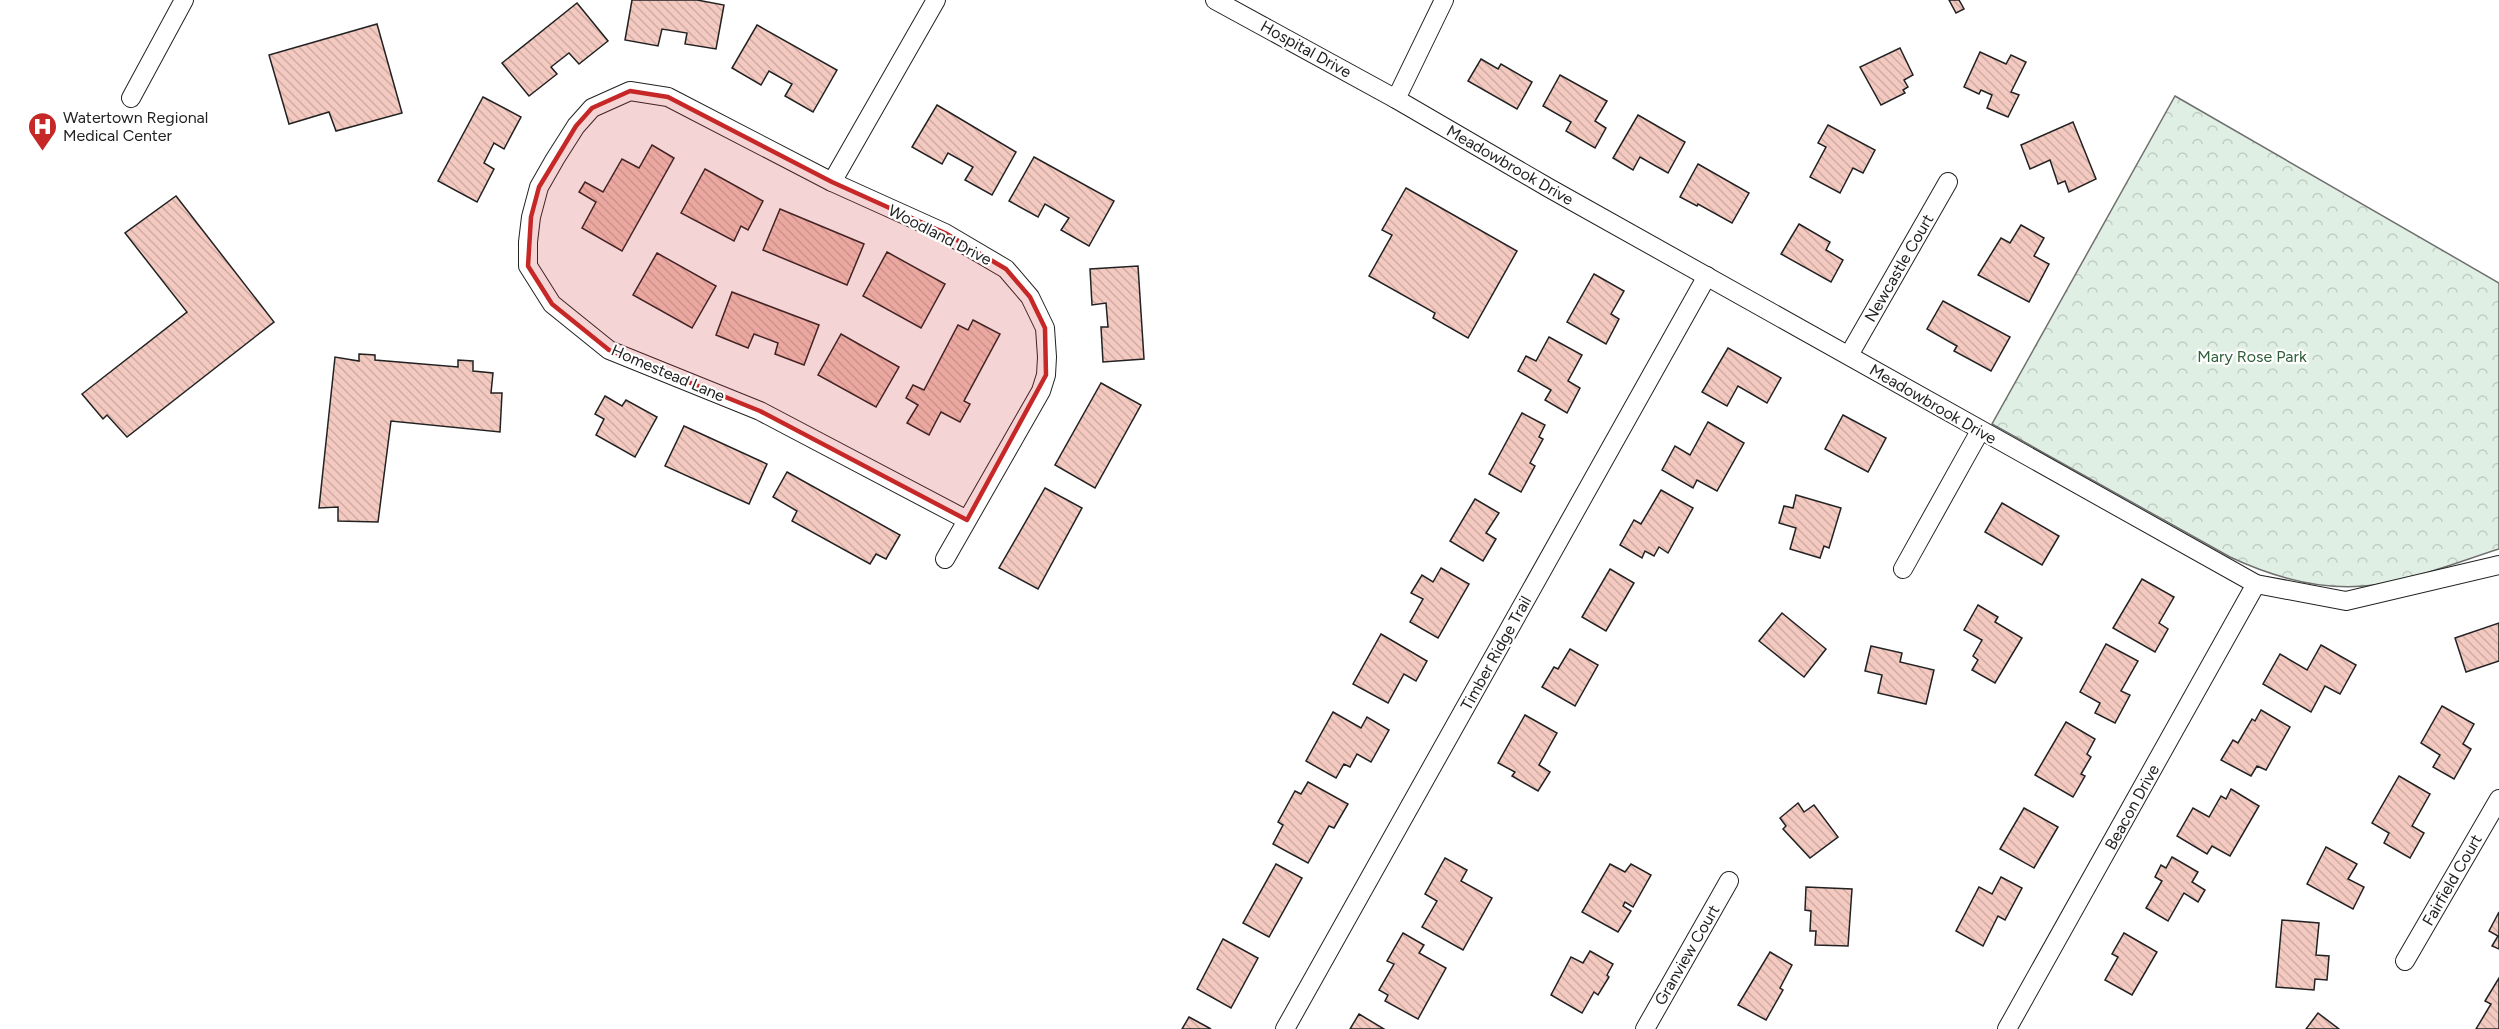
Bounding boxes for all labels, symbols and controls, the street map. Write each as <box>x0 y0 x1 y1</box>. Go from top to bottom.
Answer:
street label: Hospital Drive <box>1257 16 1355 82</box>
place label: Watertown Regional Medical Center <box>63 108 208 145</box>
hospital icon: Watertown Regional Medical Center <box>26 110 58 152</box>
street label: Meadowbrook Drive <box>1443 121 1577 209</box>
street label: Woodland Drive <box>885 201 995 269</box>
street label: Newcastle Court <box>1861 211 1937 325</box>
street label: Homestead Lane <box>608 341 728 406</box>
park label: Mary Rose Park <box>2197 347 2307 366</box>
street label: Meadowbrook Drive <box>1866 360 2000 448</box>
street label: Timber Ridge Trail <box>1457 593 1535 713</box>
street label: Beacon Drive <box>2101 761 2163 853</box>
street label: Fairfield Court <box>2418 831 2486 929</box>
street label: Granview Court <box>1651 901 1723 1009</box>

